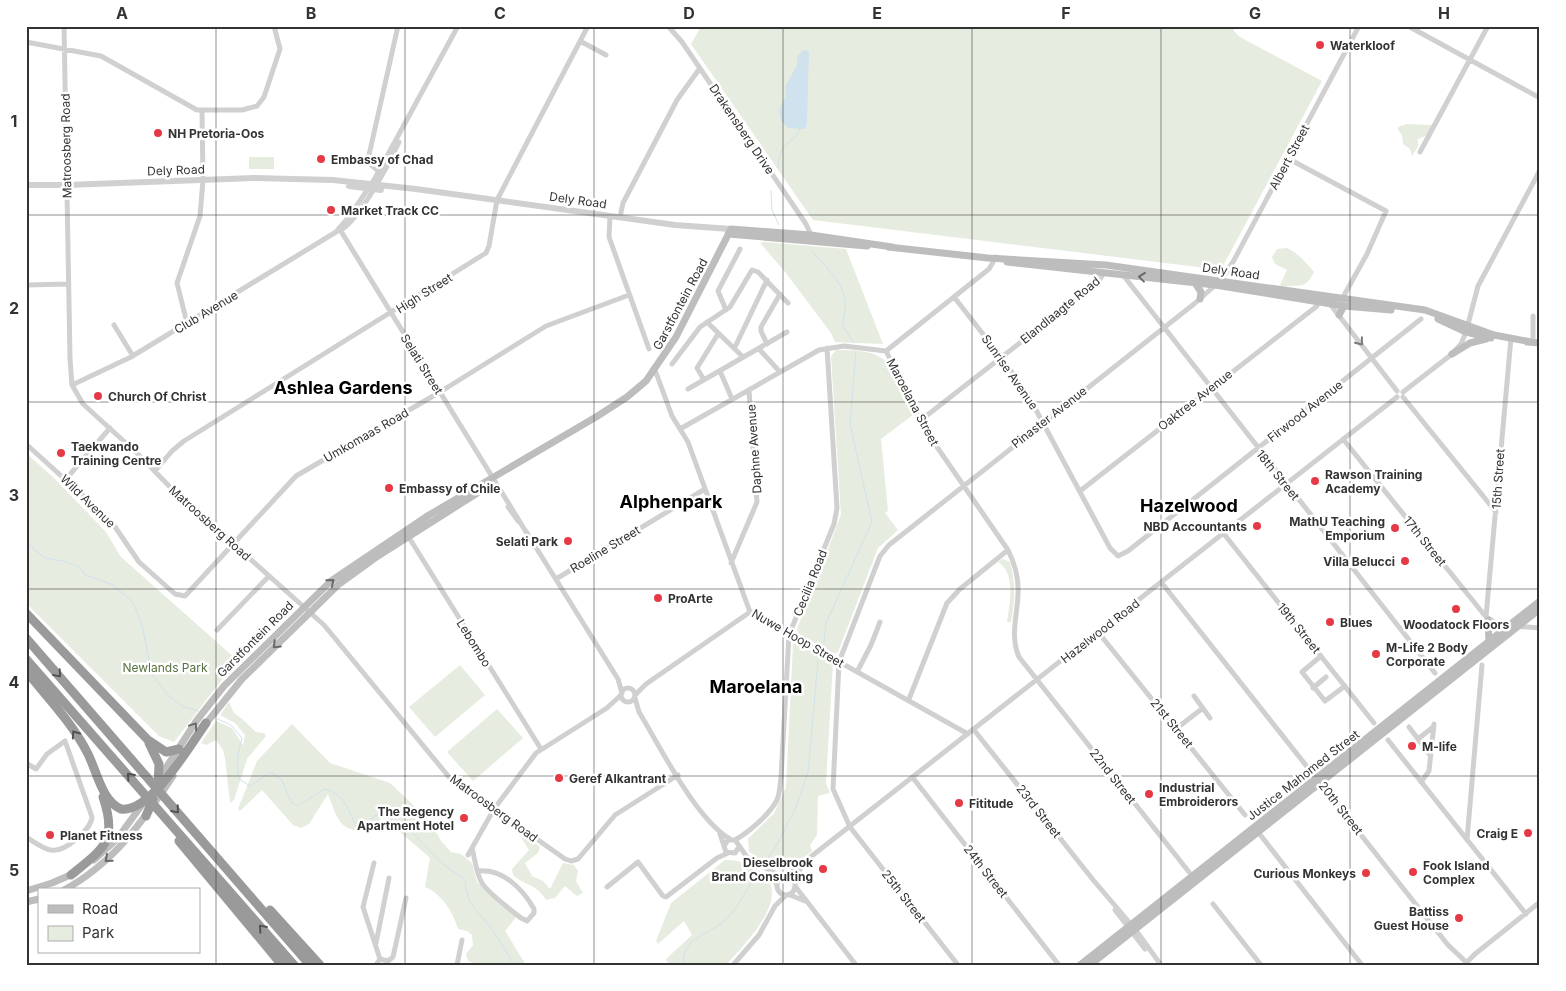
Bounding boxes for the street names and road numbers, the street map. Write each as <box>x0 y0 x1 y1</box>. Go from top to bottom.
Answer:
street label: Drakensberg Drive <box>706 81 778 177</box>
street label: Matroosberg Road <box>58 93 74 199</box>
street label: Albert Street <box>1266 122 1312 192</box>
street label: Dely Road <box>147 161 205 179</box>
street label: Dely Road <box>548 189 608 211</box>
street label: Garstfontein Road <box>650 256 710 352</box>
street label: Dely Road <box>1201 260 1261 282</box>
street label: High Street <box>393 270 455 316</box>
street label: Elandlaagte Road <box>1017 273 1103 347</box>
street label: Club Avenue <box>171 287 241 337</box>
street label: Selati Street <box>398 331 447 397</box>
street label: Sunrise Avenue <box>979 332 1041 412</box>
street label: Maroelana Street <box>884 356 942 448</box>
street label: Oaktree Avenue <box>1155 366 1235 434</box>
street label: Firwood Avenue <box>1264 377 1346 445</box>
street label: Pinaster Avenue <box>1008 383 1090 451</box>
street label: Daphne Avenue <box>743 404 765 494</box>
street label: Umkomaas Road <box>321 405 411 465</box>
street label: 18th Street <box>1253 447 1303 503</box>
street label: 15th Street <box>1488 448 1508 510</box>
street label: Wild Avenue <box>57 471 119 531</box>
street label: Matroosberg Road <box>166 482 254 564</box>
street label: 17th Street <box>1400 513 1450 569</box>
street label: Roeline Street <box>567 522 643 576</box>
street label: Cecilia Road <box>790 548 830 618</box>
street label: Hazelwood Road <box>1058 596 1142 666</box>
street label: Garstfontein Road <box>214 598 296 680</box>
street label: 19th Street <box>1274 600 1324 656</box>
street label: Nuwe Hoop Street <box>749 606 847 671</box>
street label: Lebombo <box>453 616 495 670</box>
street label: 21st Street <box>1147 695 1197 751</box>
street label: Justice Mahomed Street <box>1244 726 1362 823</box>
street label: 22nd Street <box>1087 745 1139 807</box>
street label: Matroosberg Road <box>447 771 541 845</box>
street label: 20th Street <box>1316 778 1366 838</box>
street label: 23rd Street <box>1013 781 1065 841</box>
street label: 24th Street <box>961 842 1011 901</box>
street label: 25th Street <box>879 867 929 925</box>

